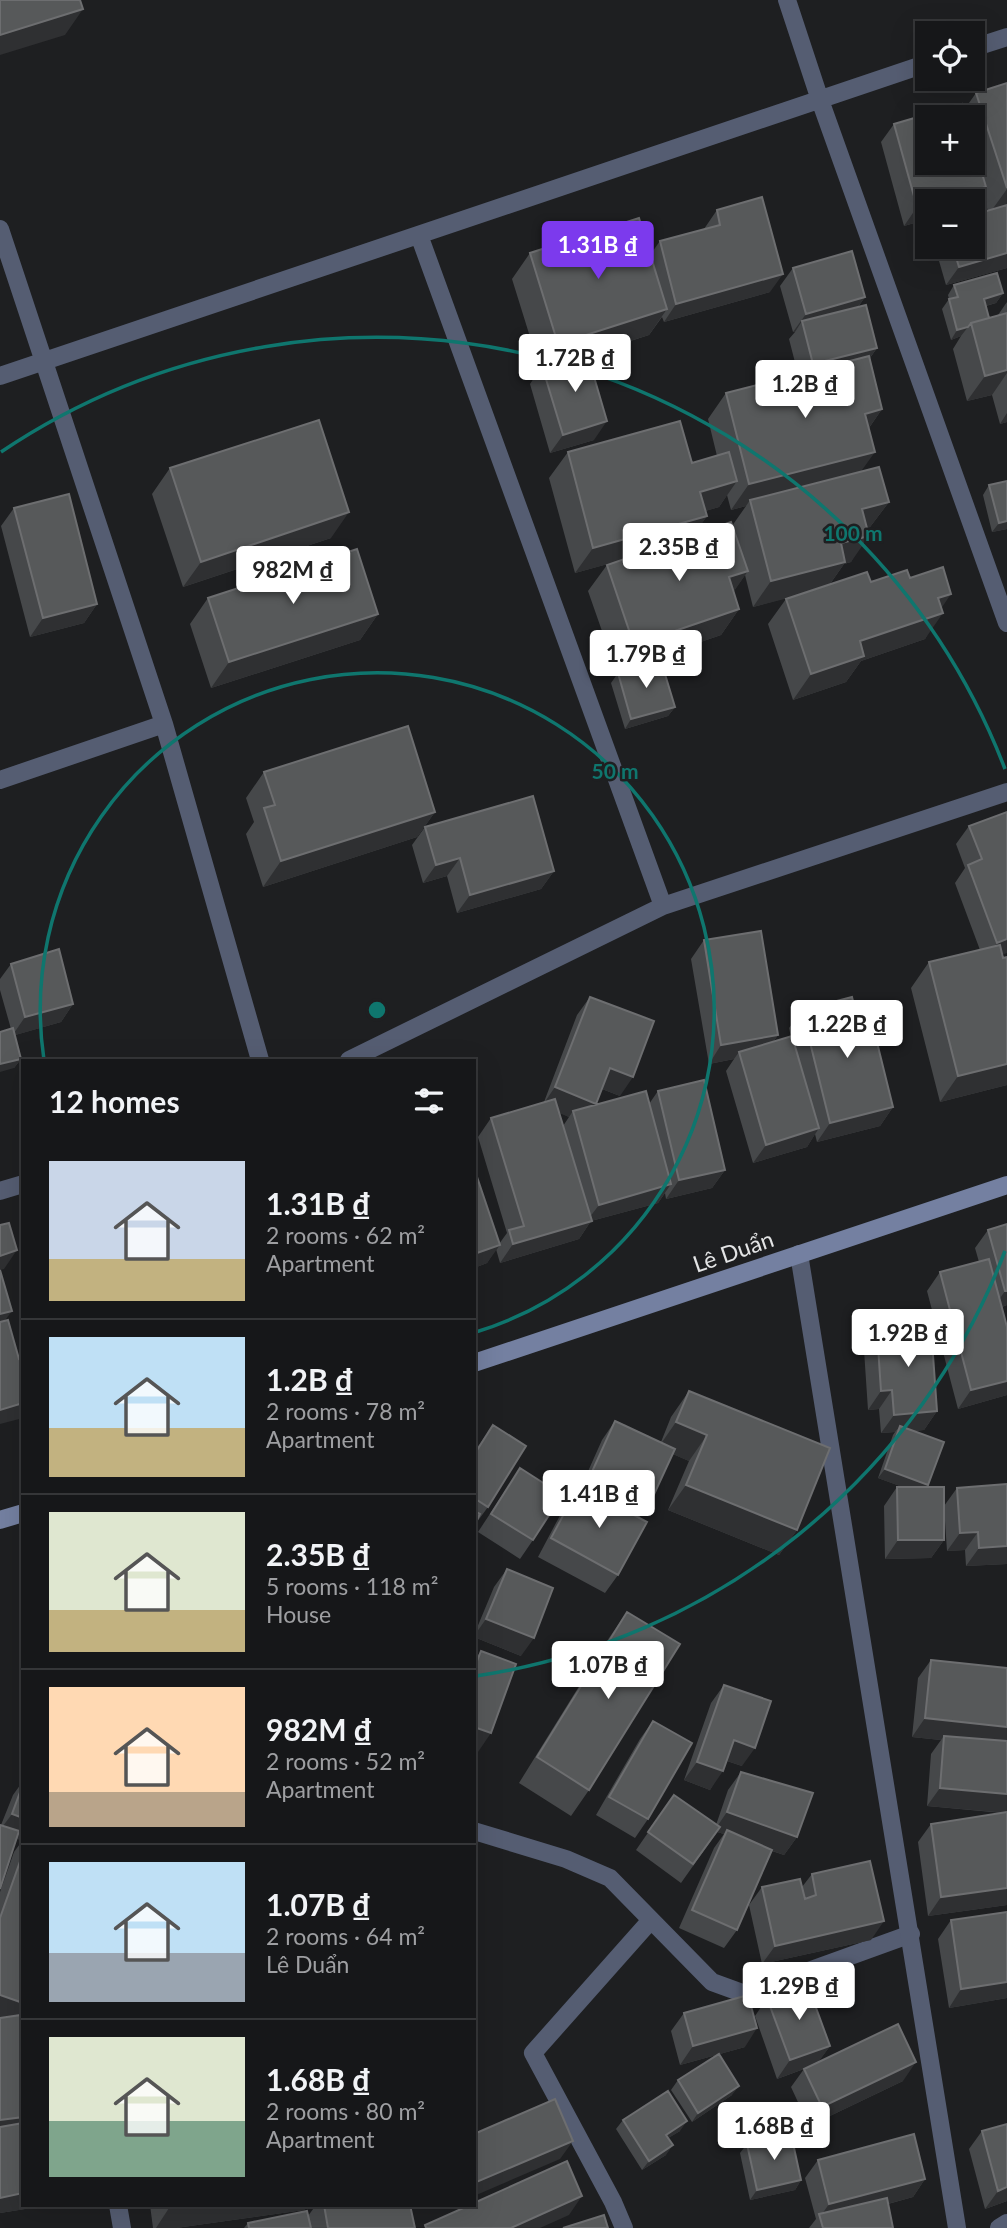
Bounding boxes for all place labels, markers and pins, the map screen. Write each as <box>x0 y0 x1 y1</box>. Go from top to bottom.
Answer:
pin: 1.31B ₫ <box>533 222 663 281</box>
pin: 1.72B ₫ <box>510 334 640 394</box>
pin: 1.2B ₫ <box>748 360 862 420</box>
pin: 2.35B ₫ <box>614 524 744 583</box>
pin: 982M ₫ <box>236 546 350 606</box>
pin: 1.79B ₫ <box>581 630 711 690</box>
centre of rings <box>365 998 389 1022</box>
pin: 1.22B ₫ <box>782 1000 912 1060</box>
pin: 1.92B ₫ <box>843 1310 973 1369</box>
pin: 1.41B ₫ <box>534 1470 664 1530</box>
pin: 1.07B ₫ <box>543 1642 673 1701</box>
pin: 1.29B ₫ <box>734 1962 864 2022</box>
pin: 1.68B ₫ <box>709 2102 839 2162</box>

